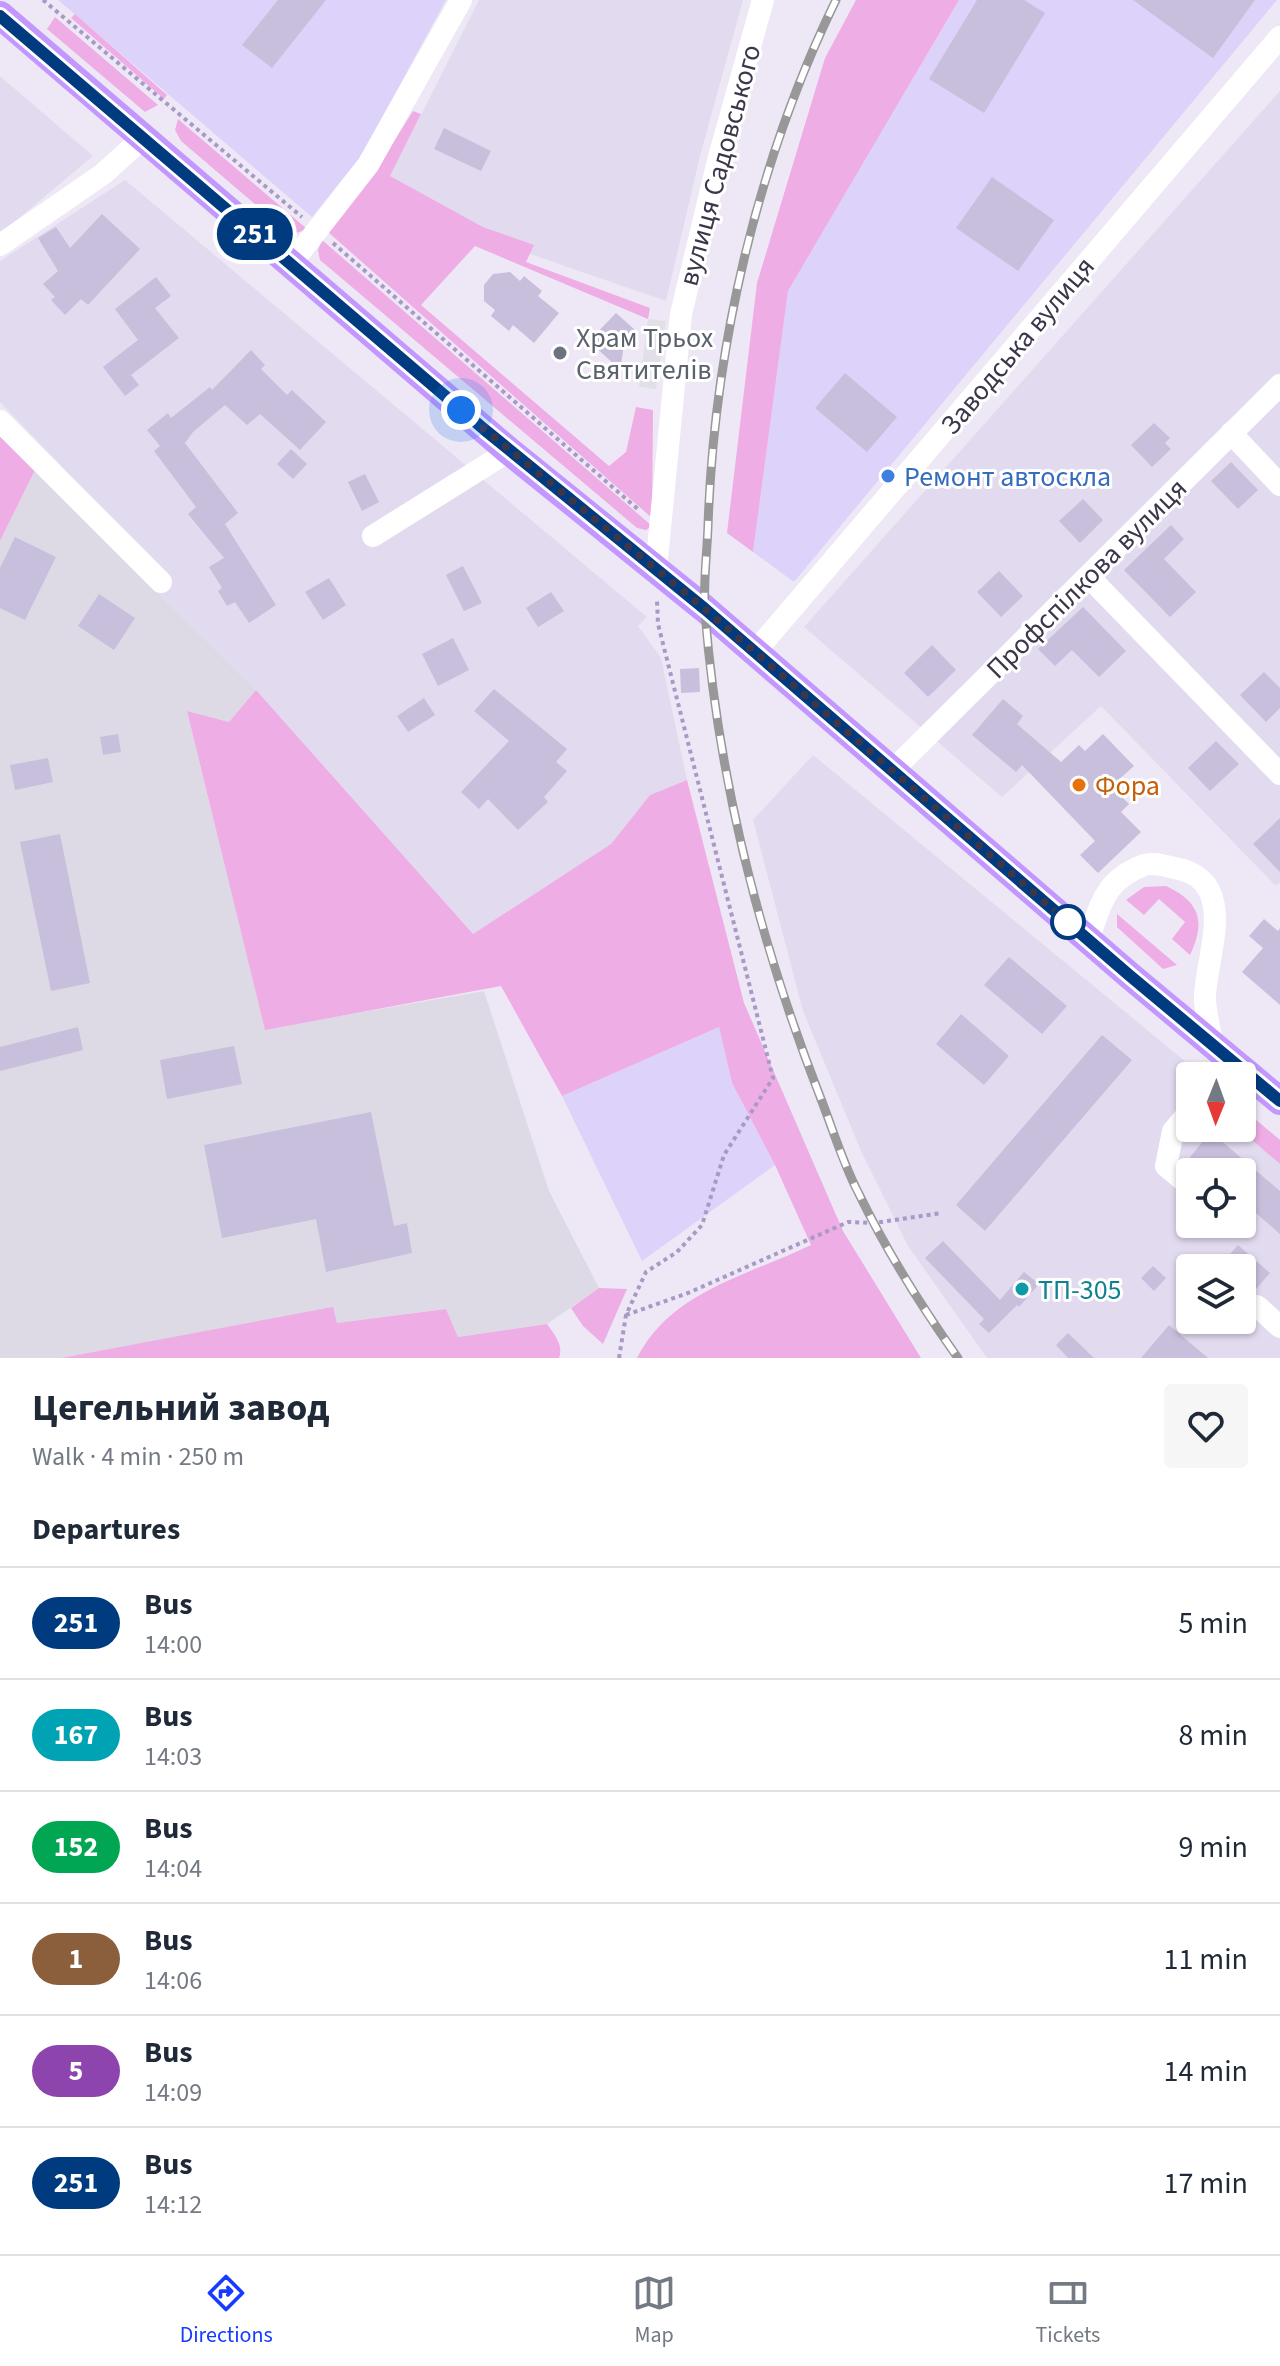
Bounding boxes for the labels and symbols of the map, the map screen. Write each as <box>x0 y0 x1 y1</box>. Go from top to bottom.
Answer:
street label: вулиця Садовського <box>669 40 771 290</box>
line badge: 251 <box>209 208 301 260</box>
street label: Заводська вулиця <box>931 248 1104 443</box>
place label: Храм Трьох Святителів <box>576 318 714 390</box>
marker: Храм Трьох Святителів <box>551 344 569 362</box>
your location <box>441 390 481 430</box>
place label: Ремонт автоскла <box>904 457 1111 497</box>
marker: Ремонт автоскла <box>879 467 897 485</box>
street label: Профспілкова вулиця <box>977 469 1196 688</box>
place label: Фора <box>1095 766 1160 806</box>
marker: Фора <box>1070 776 1088 794</box>
unlabelled marker <box>1051 905 1085 939</box>
north arrow <box>1176 1062 1256 1142</box>
place label: ТП-305 <box>1038 1270 1122 1310</box>
marker: ТП-305 <box>1013 1280 1031 1298</box>

